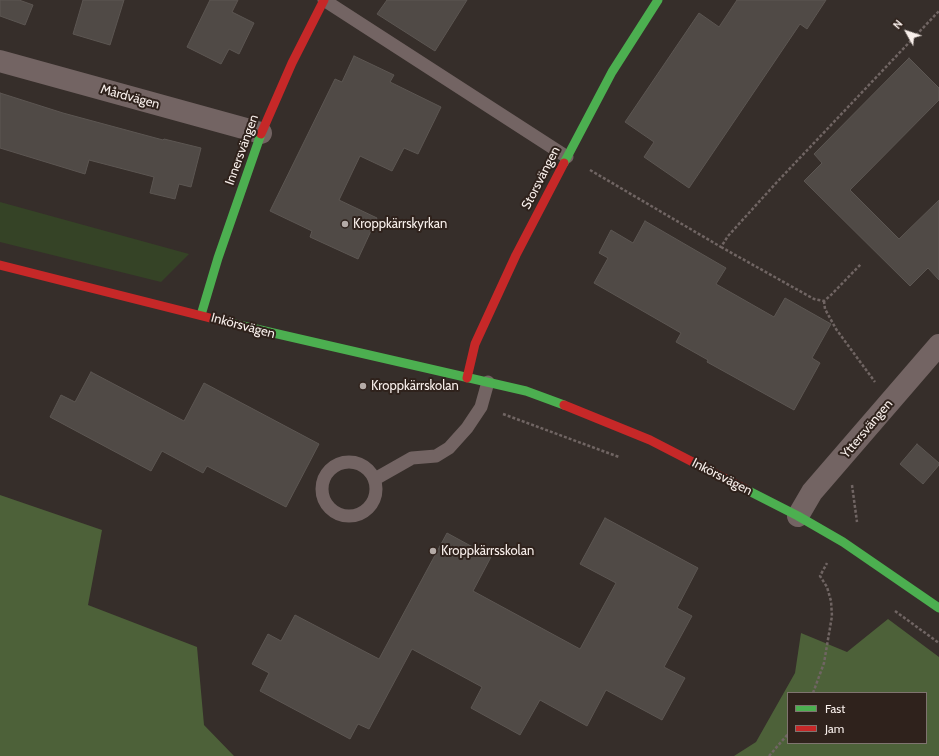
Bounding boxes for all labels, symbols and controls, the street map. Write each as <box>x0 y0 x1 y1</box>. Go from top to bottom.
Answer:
north arrow <box>887 12 927 52</box>
text: N <box>890 17 906 32</box>
street label: Mårdvägen <box>99 82 161 112</box>
street label: Innersvängen <box>222 113 262 187</box>
street label: Storsvängen <box>518 144 564 212</box>
place label: Kroppkärrskyrkan <box>353 216 447 232</box>
marker: Kroppkärrskyrkan <box>340 219 350 229</box>
street label: Inkörsvägen <box>209 310 277 342</box>
place label: Kroppkärrskolan <box>371 378 459 394</box>
marker: Kroppkärrskolan <box>358 381 368 391</box>
street label: Yttersvängen <box>838 396 896 462</box>
street label: Inkörsvägen <box>689 455 755 499</box>
place label: Kroppkärrsskolan <box>441 543 534 559</box>
marker: Kroppkärrsskolan <box>428 546 438 556</box>
legend <box>787 692 927 744</box>
text: Fast <box>825 701 845 716</box>
text: Jam <box>825 721 844 736</box>

